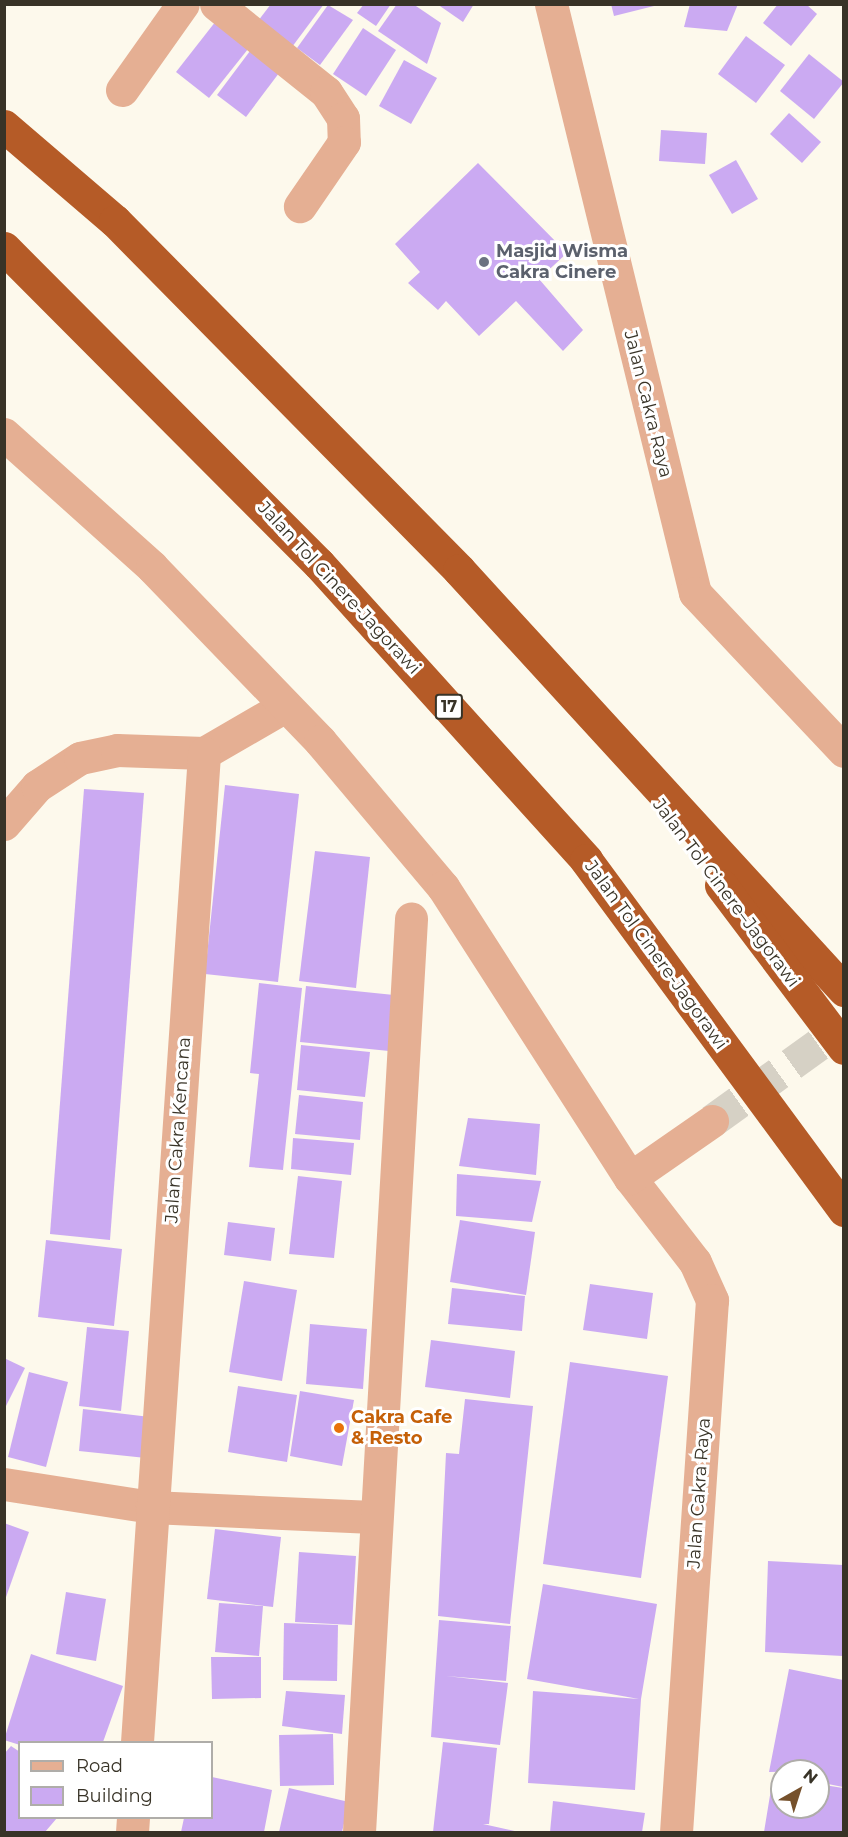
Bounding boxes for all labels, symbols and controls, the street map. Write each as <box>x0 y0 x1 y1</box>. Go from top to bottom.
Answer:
place label: Masjid Wisma Cakra Cinere <box>496 241 628 284</box>
marker: Masjid Wisma Cakra Cinere <box>477 255 491 269</box>
street label: Jalan Cakra Raya <box>619 328 677 480</box>
street label: Jalan Tol Cinere-Jagorawi <box>253 497 425 679</box>
road number: 17 <box>434 694 464 720</box>
street label: Jalan Tol Cinere–Jagorawi <box>648 795 804 991</box>
street label: Jalan Tol Cinere-Jagorawi <box>580 856 732 1054</box>
street label: Jalan Cakra Kencana <box>161 1036 195 1224</box>
place label: Cakra Cafe & Resto <box>351 1407 452 1450</box>
street label: Jalan Cakra Raya <box>683 1417 715 1569</box>
marker: Cakra Cafe & Resto <box>332 1421 346 1435</box>
legend <box>18 1741 213 1819</box>
text: Road <box>76 1755 123 1777</box>
north arrow <box>770 1759 830 1819</box>
text: N <box>799 1765 821 1788</box>
text: Building <box>76 1785 153 1807</box>

